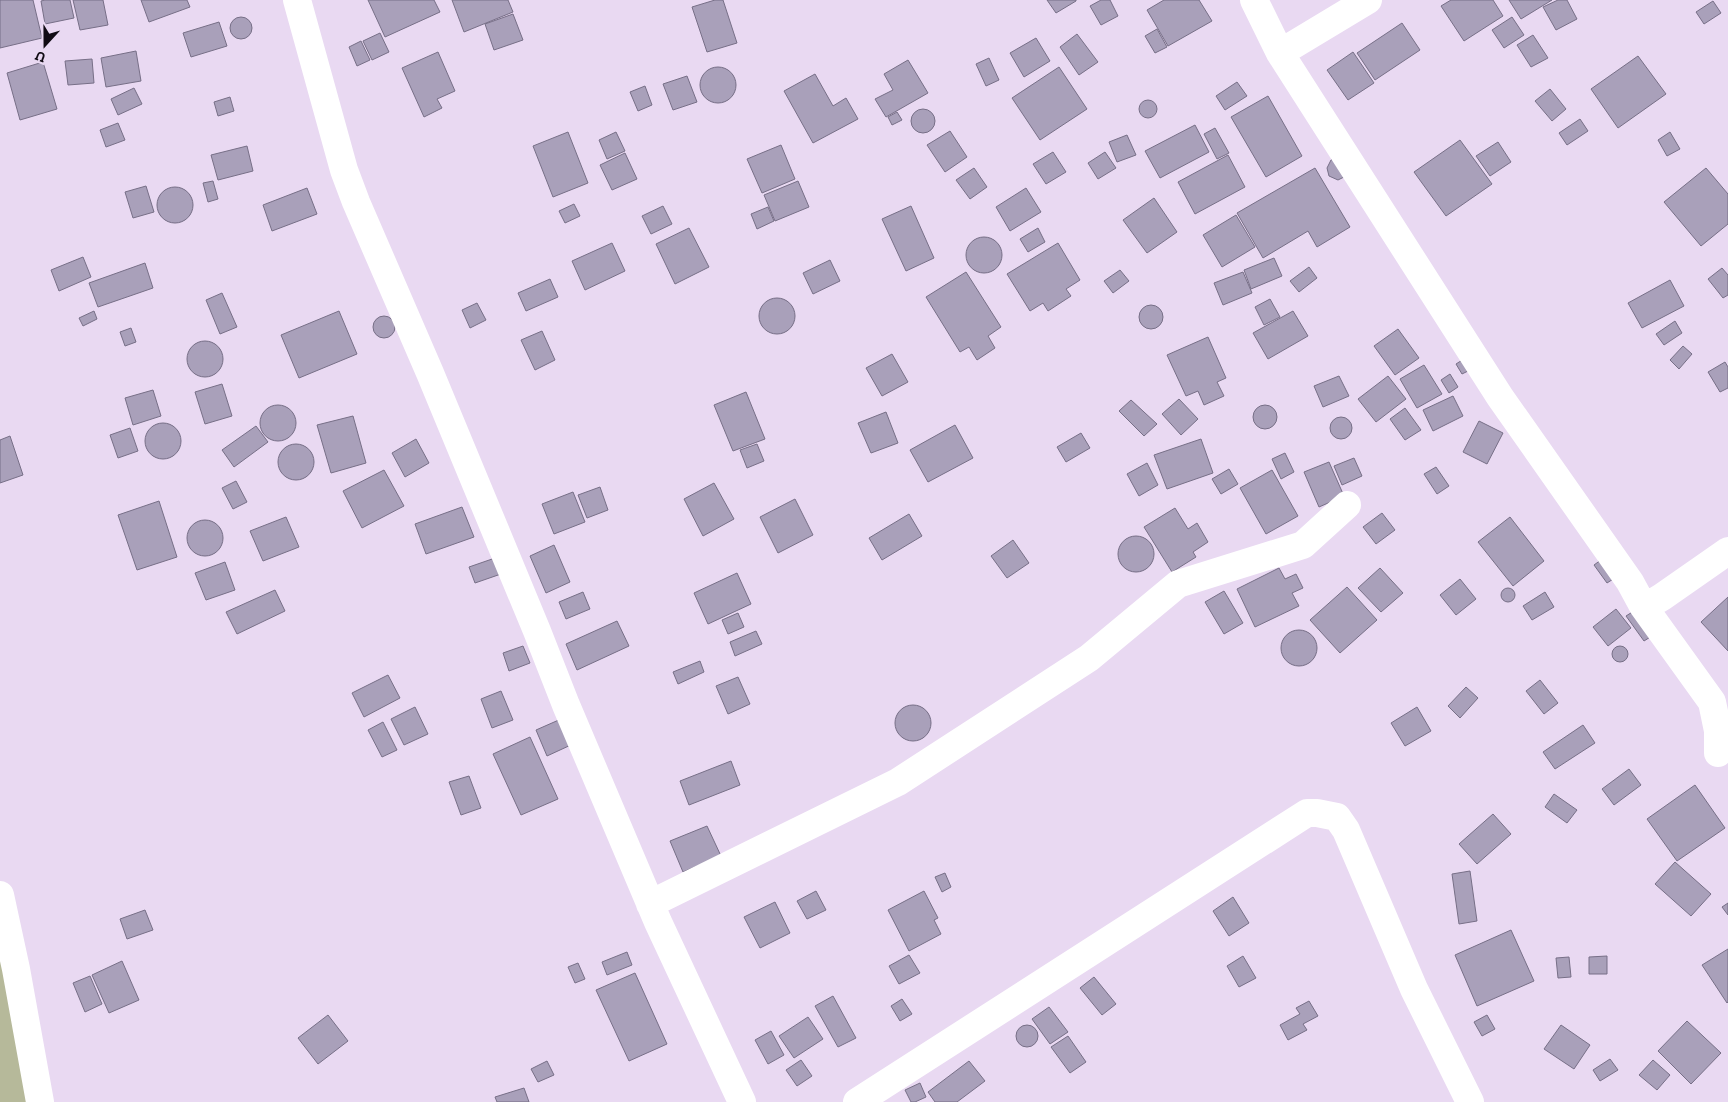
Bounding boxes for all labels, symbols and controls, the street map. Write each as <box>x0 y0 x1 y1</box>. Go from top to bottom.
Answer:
north arrow <box>20 20 70 70</box>
text: U <box>33 47 48 66</box>

